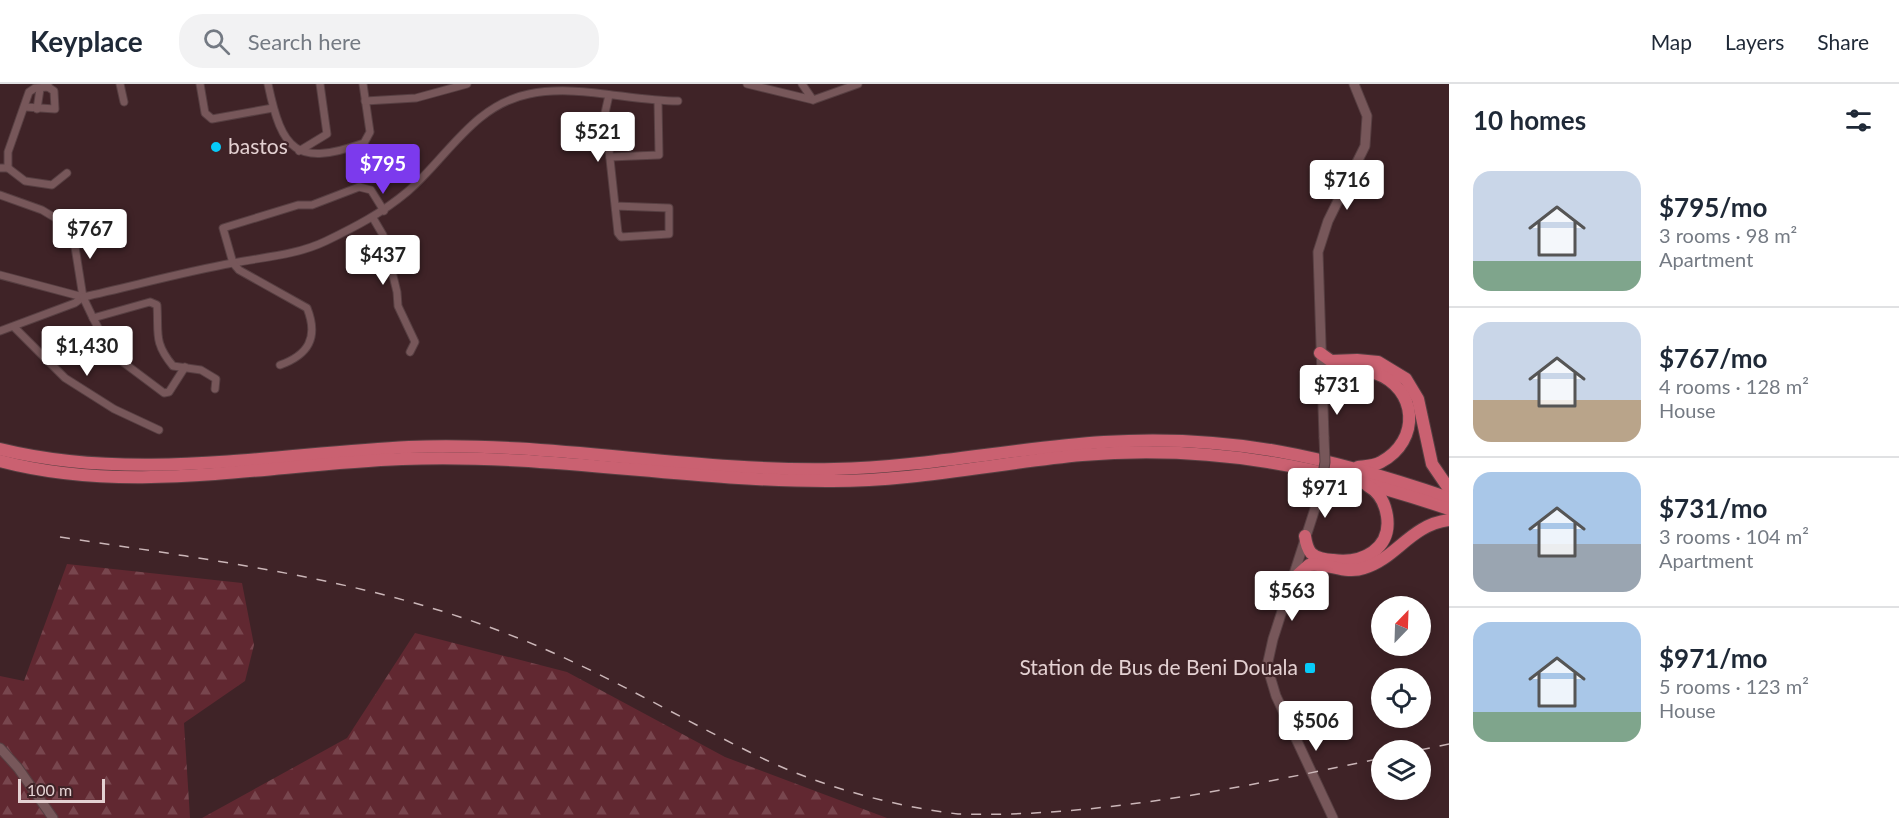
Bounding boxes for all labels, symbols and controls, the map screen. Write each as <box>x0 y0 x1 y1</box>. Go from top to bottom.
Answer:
search box <box>179 14 599 68</box>
text: Keyplace <box>30 24 143 58</box>
icon: search <box>200 25 233 58</box>
text: Search here <box>248 28 361 55</box>
text: Map <box>1651 29 1692 54</box>
text: Layers <box>1725 29 1784 54</box>
text: Share <box>1817 29 1869 54</box>
text: 10 homes <box>1473 104 1586 136</box>
icon: filters <box>1842 104 1875 137</box>
pin: $521 <box>562 112 634 163</box>
text: $521 <box>575 119 621 143</box>
place label: bastos <box>228 133 288 158</box>
marker: bastos <box>209 140 223 154</box>
pin: $795 <box>347 144 419 195</box>
text: $795 <box>360 151 406 175</box>
pin: $716 <box>1311 160 1383 211</box>
text: $716 <box>1324 167 1370 191</box>
text: $795/mo <box>1659 191 1767 223</box>
icon: home <box>1521 195 1593 267</box>
pin: $767 <box>54 209 126 260</box>
text: $767 <box>67 216 113 240</box>
text: 3 rooms · 98 m² <box>1659 223 1797 247</box>
pin: $437 <box>347 235 419 286</box>
text: $437 <box>360 242 406 266</box>
text: Apartment <box>1659 247 1753 271</box>
pin: $1,430 <box>38 326 136 377</box>
text: $1,430 <box>56 333 118 357</box>
text: $767/mo <box>1659 342 1767 374</box>
icon: home <box>1521 346 1593 418</box>
pin: $731 <box>1301 365 1373 416</box>
text: $731 <box>1314 372 1360 396</box>
text: 4 rooms · 128 m² <box>1659 374 1809 398</box>
text: House <box>1659 398 1716 422</box>
pin: $971 <box>1289 468 1361 519</box>
text: $971 <box>1302 475 1348 499</box>
text: $731/mo <box>1659 492 1767 524</box>
icon: home <box>1521 496 1593 568</box>
text: 3 rooms · 104 m² <box>1659 524 1809 548</box>
text: Apartment <box>1659 548 1753 572</box>
pin: $563 <box>1256 571 1328 622</box>
text: $563 <box>1269 578 1315 602</box>
north arrow <box>1371 596 1431 656</box>
map controls <box>1371 596 1431 800</box>
text: $971/mo <box>1659 642 1767 674</box>
icon: home <box>1521 646 1593 718</box>
place label: Station de Bus de Beni Douala <box>1019 654 1298 679</box>
marker: Station de Bus de Beni Douala <box>1303 661 1317 675</box>
button: locate <box>1371 668 1431 728</box>
text: 5 rooms · 123 m² <box>1659 674 1809 698</box>
text: House <box>1659 698 1716 722</box>
pin: $506 <box>1280 701 1352 752</box>
text: $506 <box>1293 708 1339 732</box>
button: layers <box>1371 740 1431 800</box>
scale bar <box>18 776 105 804</box>
text: 100 m <box>27 780 72 799</box>

